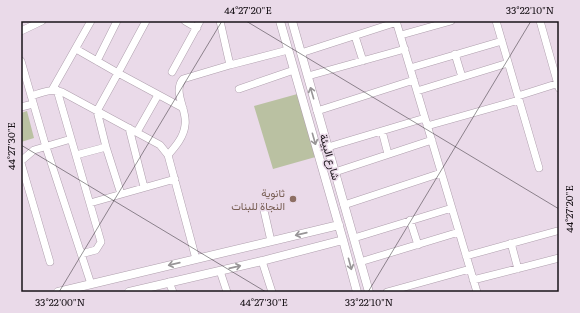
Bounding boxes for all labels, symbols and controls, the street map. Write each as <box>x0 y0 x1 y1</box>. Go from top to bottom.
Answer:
text: 44°27'20"E <box>224 2 272 17</box>
text: 33°22'10"N <box>506 2 554 17</box>
one-way arrow <box>308 87 315 100</box>
text: 44°27'30"E <box>3 122 18 170</box>
one-way arrow <box>311 132 318 145</box>
street label: شارع البيئة <box>316 132 345 182</box>
place label: ثانوية النجاة للبنات <box>231 184 285 213</box>
text: 44°27'20"E <box>561 185 576 233</box>
marker: ثانوية النجاة للبنات <box>288 194 298 204</box>
one-way arrow <box>295 231 308 238</box>
one-way arrow <box>347 257 354 270</box>
one-way arrow <box>168 261 181 269</box>
one-way arrow <box>228 263 241 271</box>
text: 33°22'00"N <box>35 294 85 309</box>
text: 44°27'30"E <box>240 294 288 309</box>
text: 33°22'10"N <box>345 294 393 309</box>

